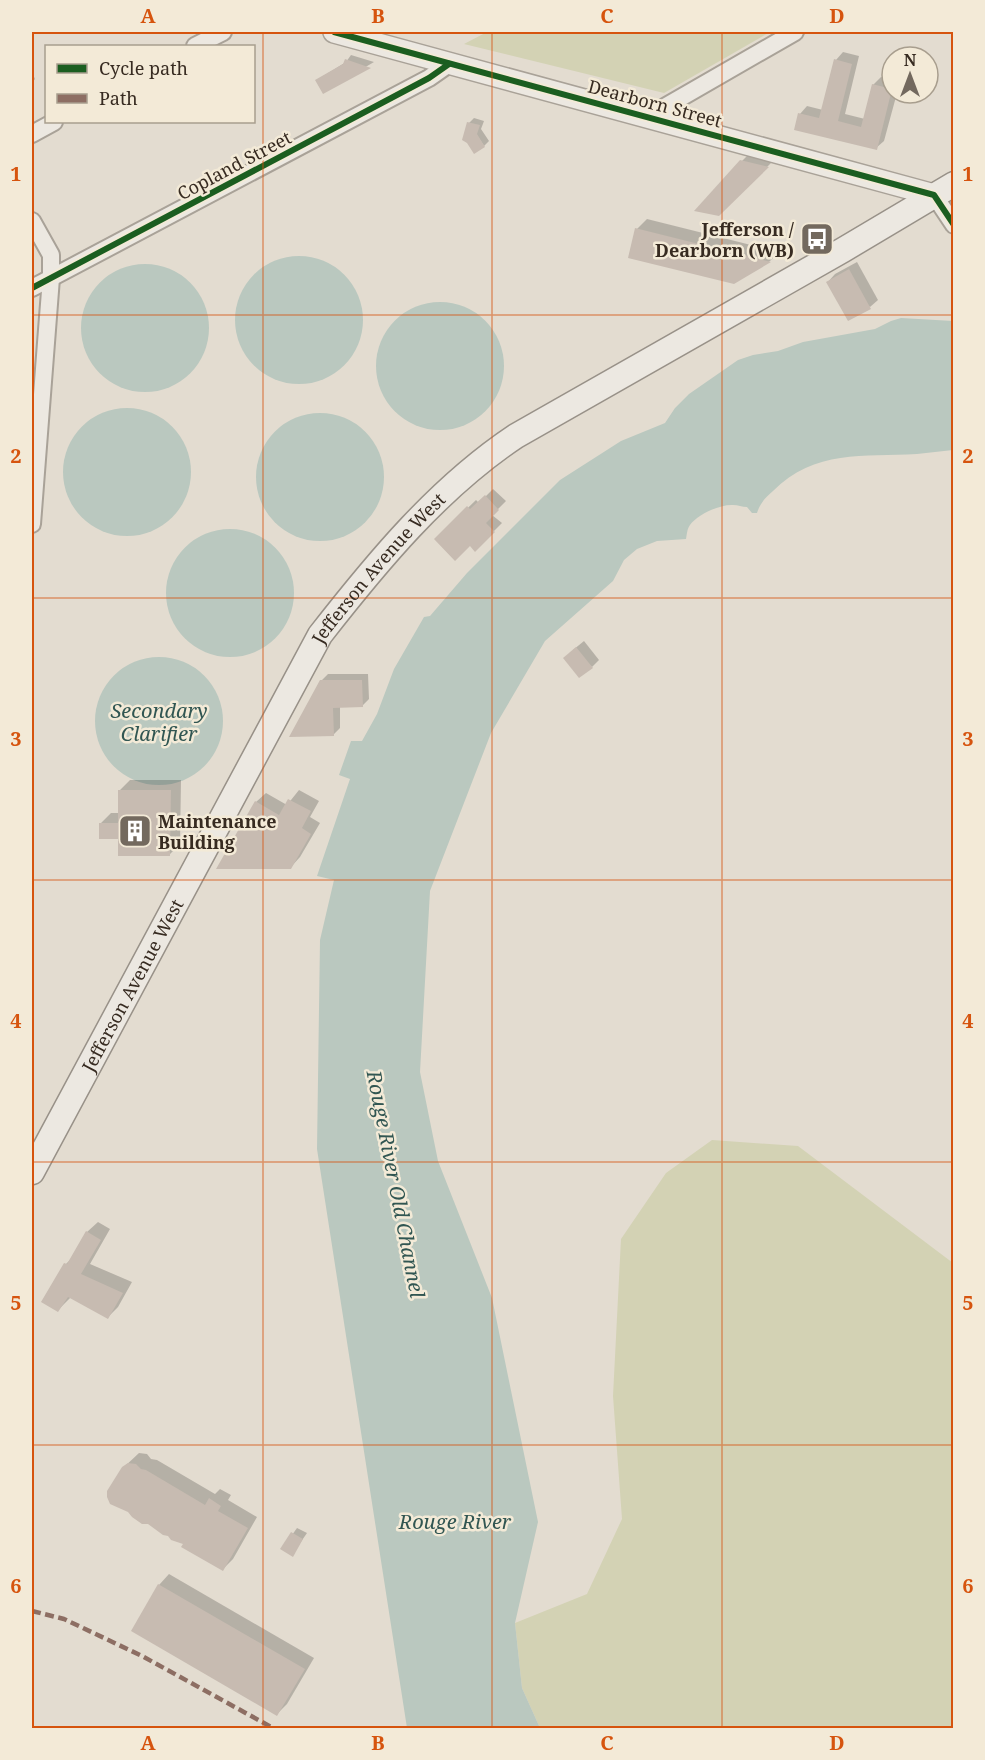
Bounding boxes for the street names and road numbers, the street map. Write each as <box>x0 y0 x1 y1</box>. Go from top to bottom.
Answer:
street label: Dearborn Street <box>585 74 725 132</box>
street label: Copland Street <box>173 125 295 205</box>
street label: Jefferson Avenue West <box>305 487 450 648</box>
street label: Jefferson Avenue West <box>76 895 188 1077</box>

